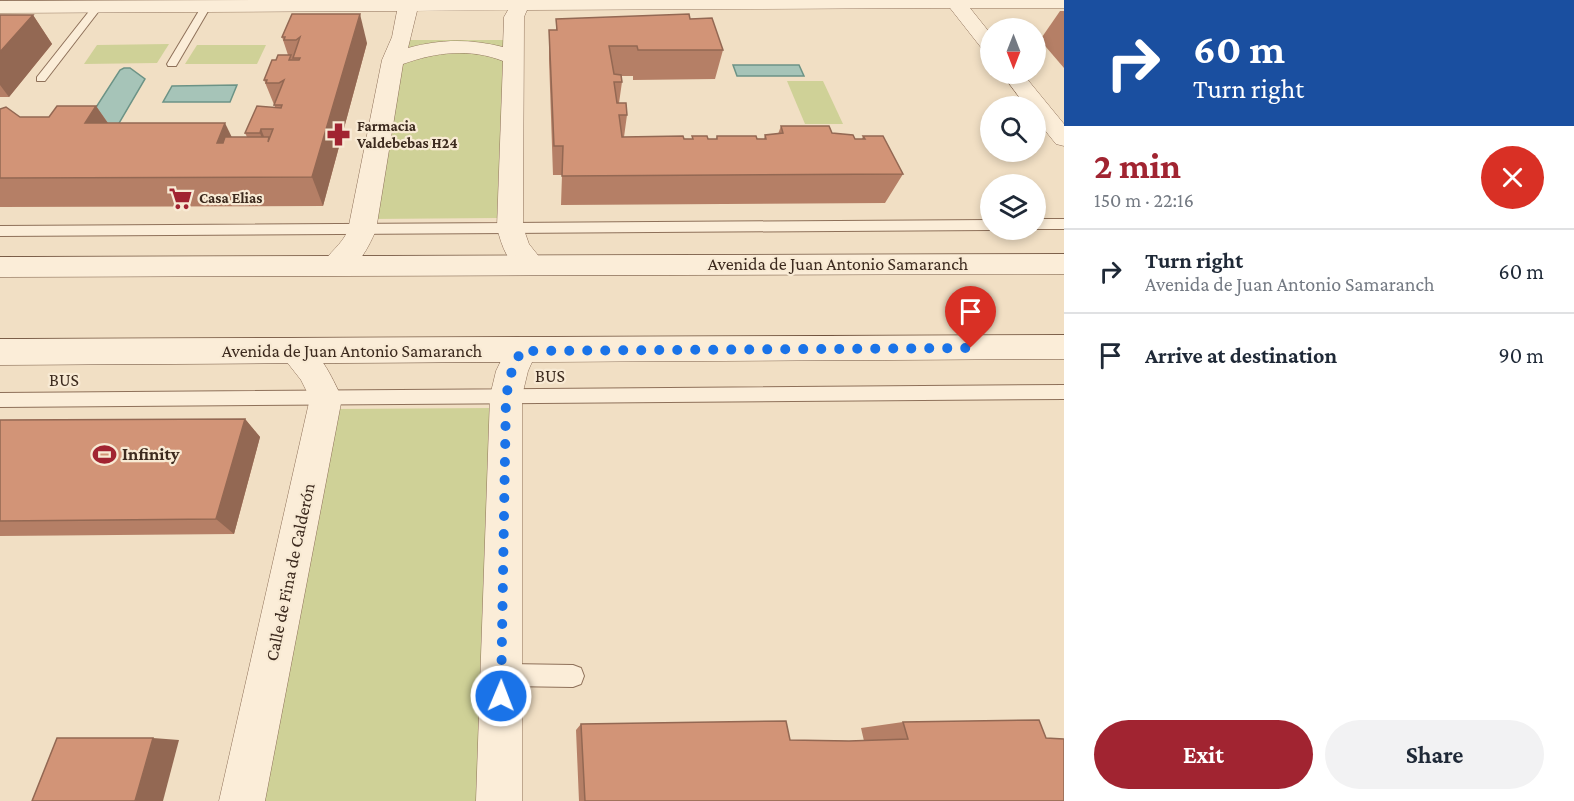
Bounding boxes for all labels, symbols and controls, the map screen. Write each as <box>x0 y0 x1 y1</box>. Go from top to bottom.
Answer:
north arrow <box>980 18 1046 84</box>
map controls <box>980 18 1046 240</box>
icon: right <box>1094 24 1172 102</box>
text: 60 m <box>1193 25 1285 72</box>
text: Turn right <box>1193 74 1304 104</box>
button: search <box>980 96 1046 162</box>
place label: Farmacia Valdebebas H24 <box>356 118 458 151</box>
pharmacy icon: Farmacia Valdebebas H24 <box>326 122 352 148</box>
text: 2 min <box>1094 146 1181 186</box>
button: close <box>1481 146 1544 209</box>
button: layers <box>980 174 1046 240</box>
supermarket icon: Casa Elias <box>168 185 194 211</box>
text: 150 m · 22:16 <box>1094 189 1194 211</box>
place label: Casa Elias <box>199 190 262 206</box>
text: Turn right <box>1145 248 1243 273</box>
street label: Avenida de Juan Antonio Samaranch <box>708 254 969 274</box>
icon: right <box>1094 255 1127 288</box>
text: 60 m <box>1499 259 1544 284</box>
text: Avenida de Juan Antonio Samaranch <box>1145 273 1435 295</box>
pin <box>945 286 996 348</box>
icon: arrive <box>954 295 987 328</box>
icon: arrive <box>1094 339 1127 372</box>
street label: Avenida de Juan Antonio Samaranch <box>222 341 483 361</box>
text: Arrive at destination <box>1145 343 1337 368</box>
text: 90 m <box>1499 343 1544 368</box>
street label: BUS <box>535 366 565 386</box>
street label: BUS <box>49 370 79 390</box>
sports icon: Infinity <box>91 441 117 467</box>
place label: Infinity <box>122 444 180 464</box>
street label: Calle de Fina de Calderón <box>261 481 319 663</box>
position arrow <box>469 664 533 728</box>
button: Exit <box>1094 720 1313 789</box>
button: Share <box>1325 720 1544 789</box>

